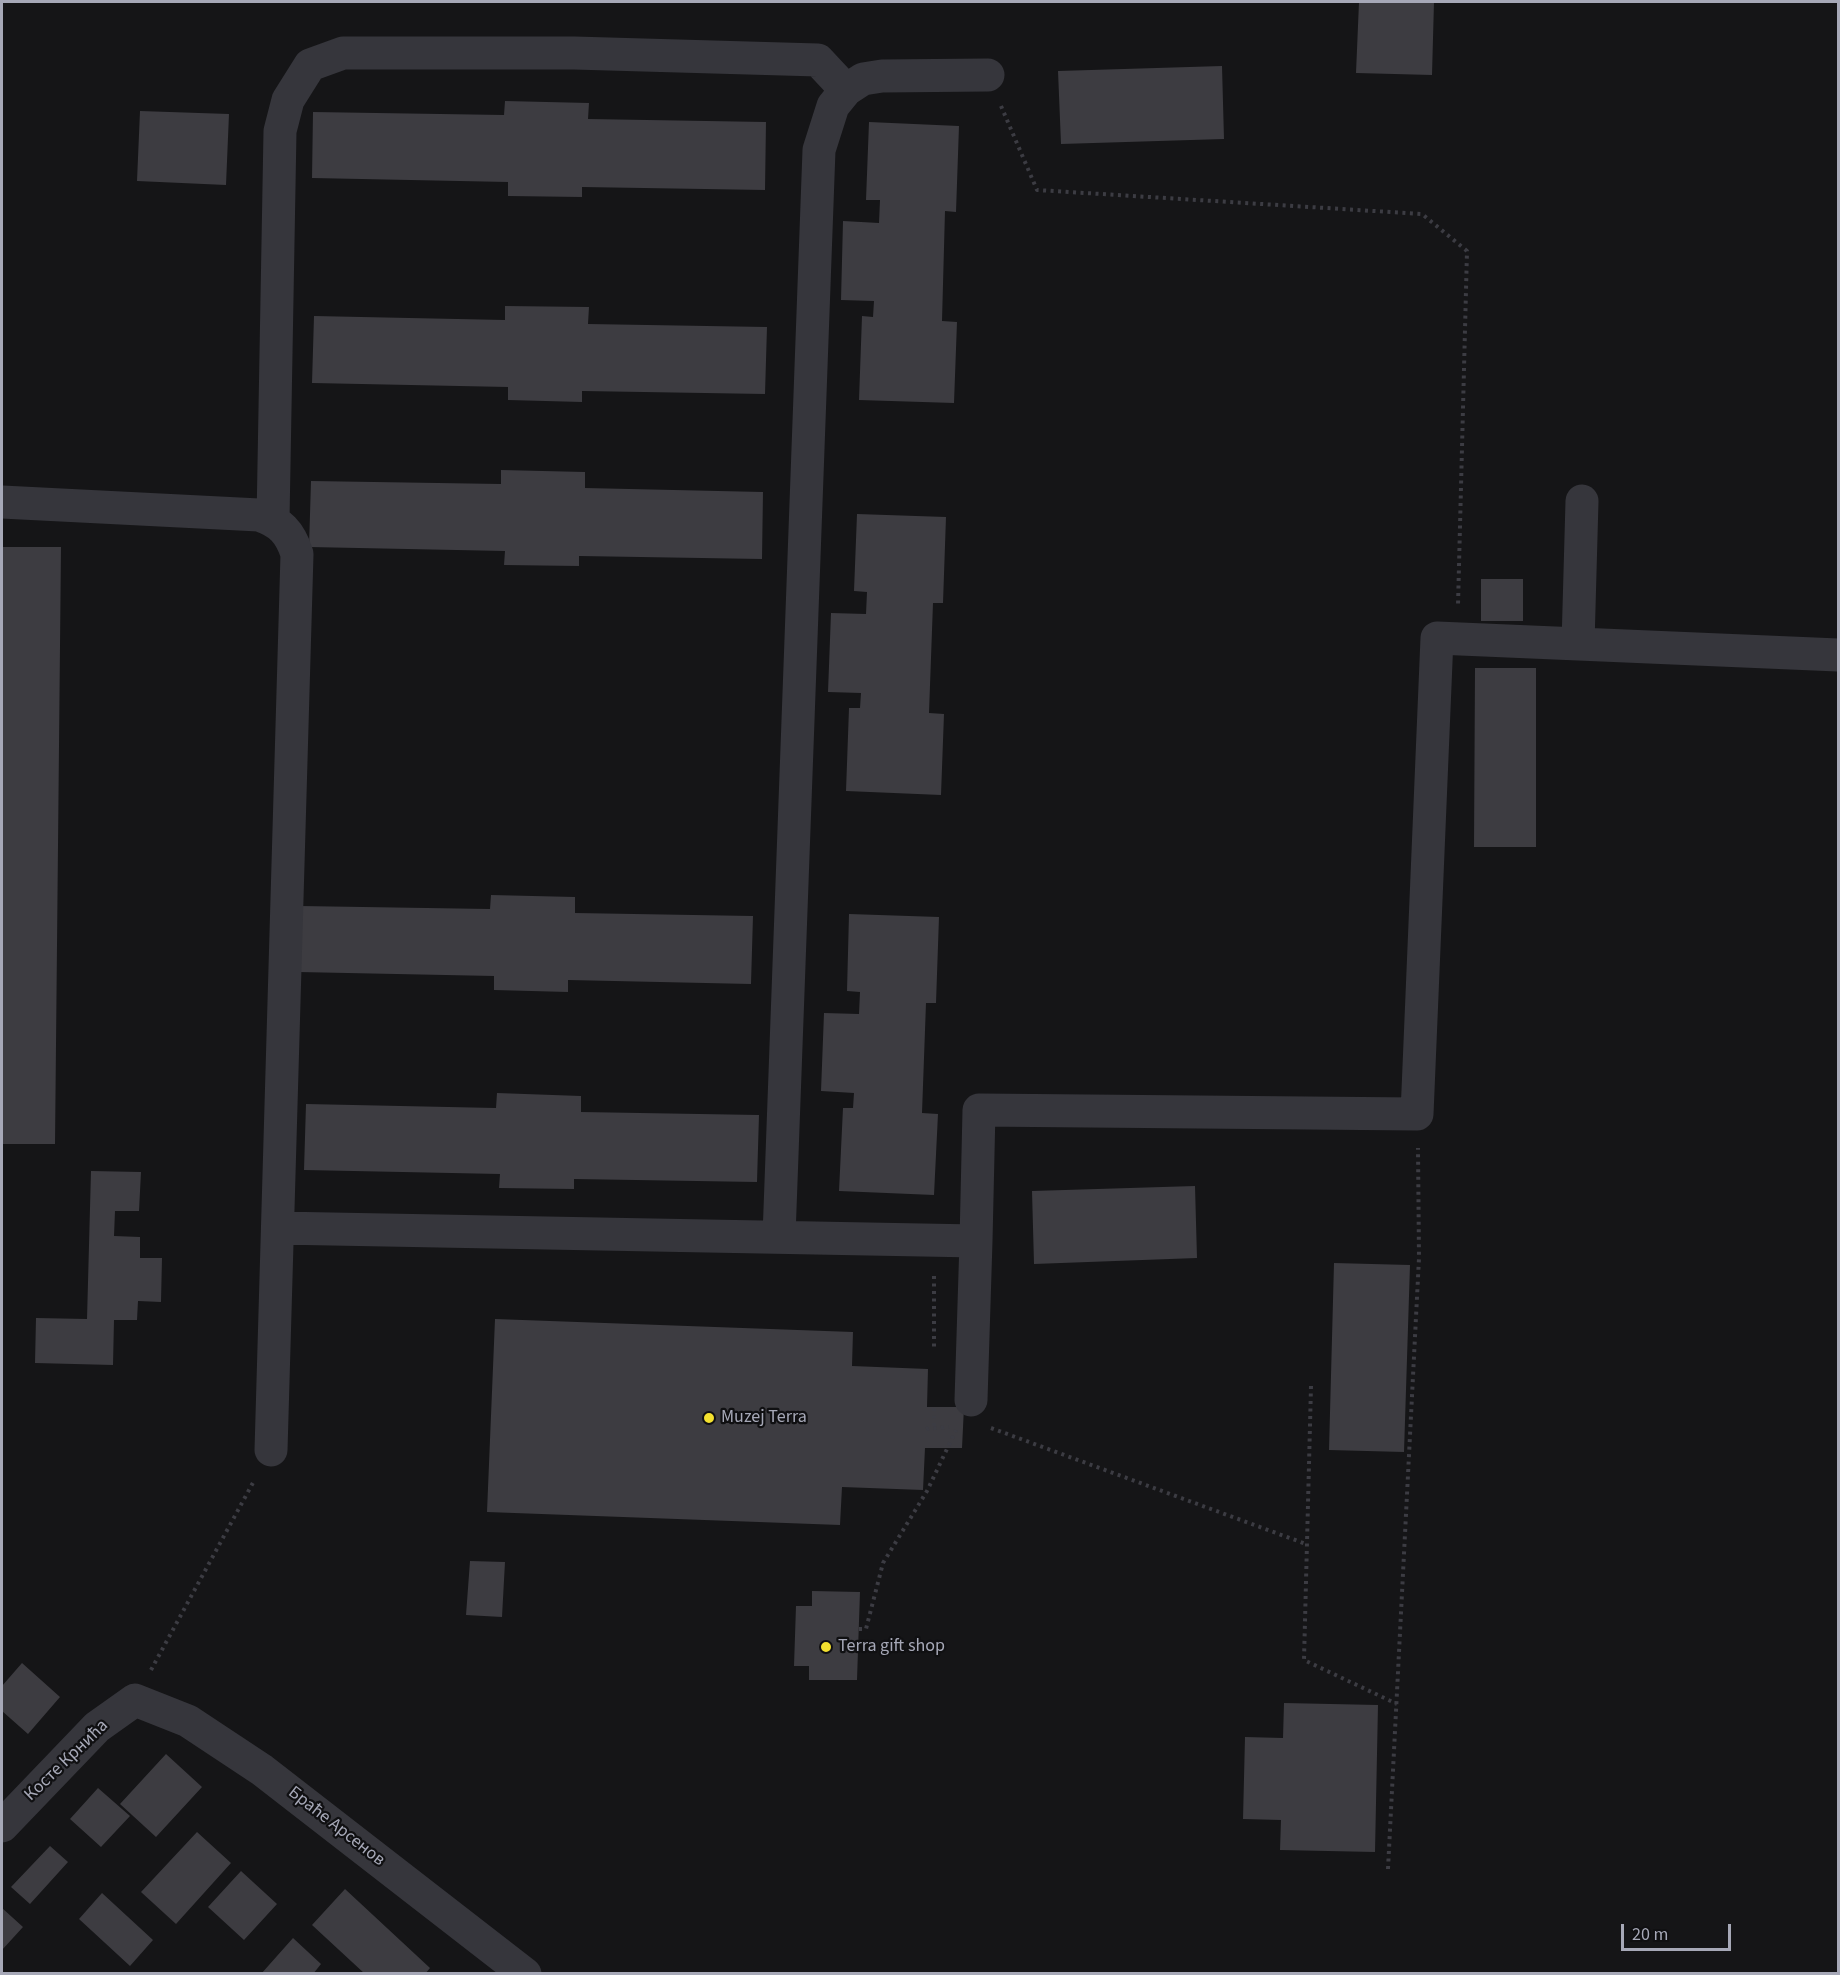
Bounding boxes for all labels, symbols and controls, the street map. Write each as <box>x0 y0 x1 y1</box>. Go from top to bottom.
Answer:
place label: Muzej Terra <box>721 1407 807 1429</box>
marker: Muzej Terra <box>702 1411 716 1425</box>
place label: Terra gift shop <box>838 1636 945 1658</box>
marker: Terra gift shop <box>819 1640 833 1654</box>
street label: Косте Крнића <box>21 1716 113 1806</box>
street label: Браће Арсенов <box>283 1782 389 1872</box>
scale bar <box>1624 1912 1734 1950</box>
text: 20 m <box>1632 1922 1668 1947</box>

